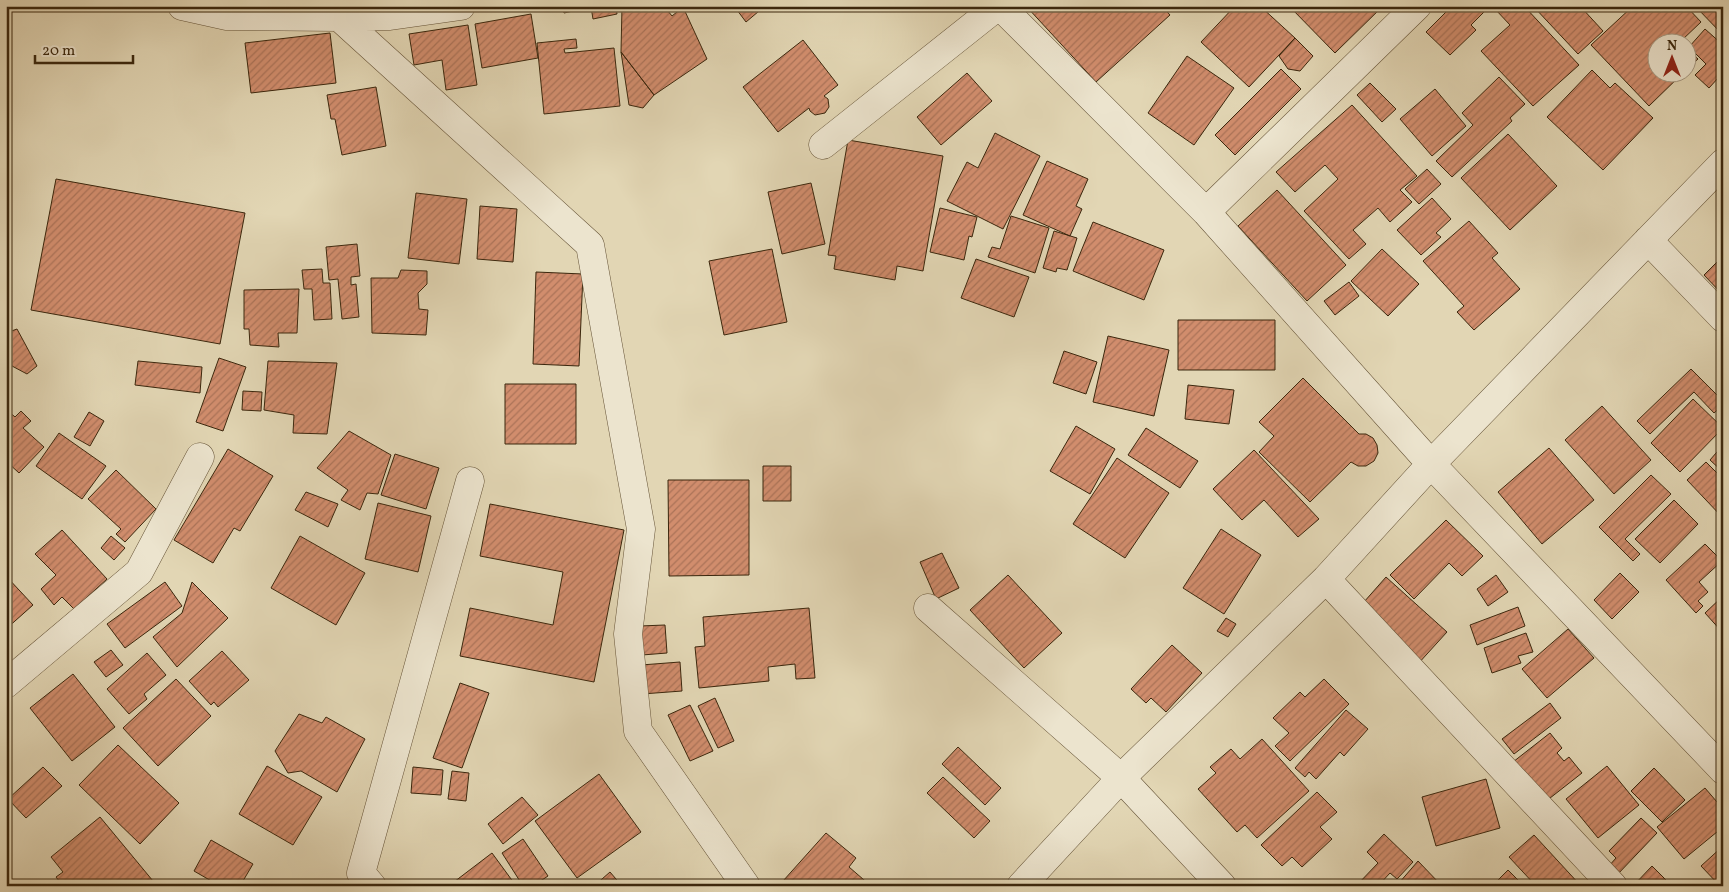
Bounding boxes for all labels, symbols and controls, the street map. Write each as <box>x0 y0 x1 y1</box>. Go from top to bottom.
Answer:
scale bar <box>35 32 132 64</box>
north arrow <box>1646 32 1696 82</box>
text: N <box>1667 37 1677 56</box>
text: 20 m <box>42 41 75 62</box>

